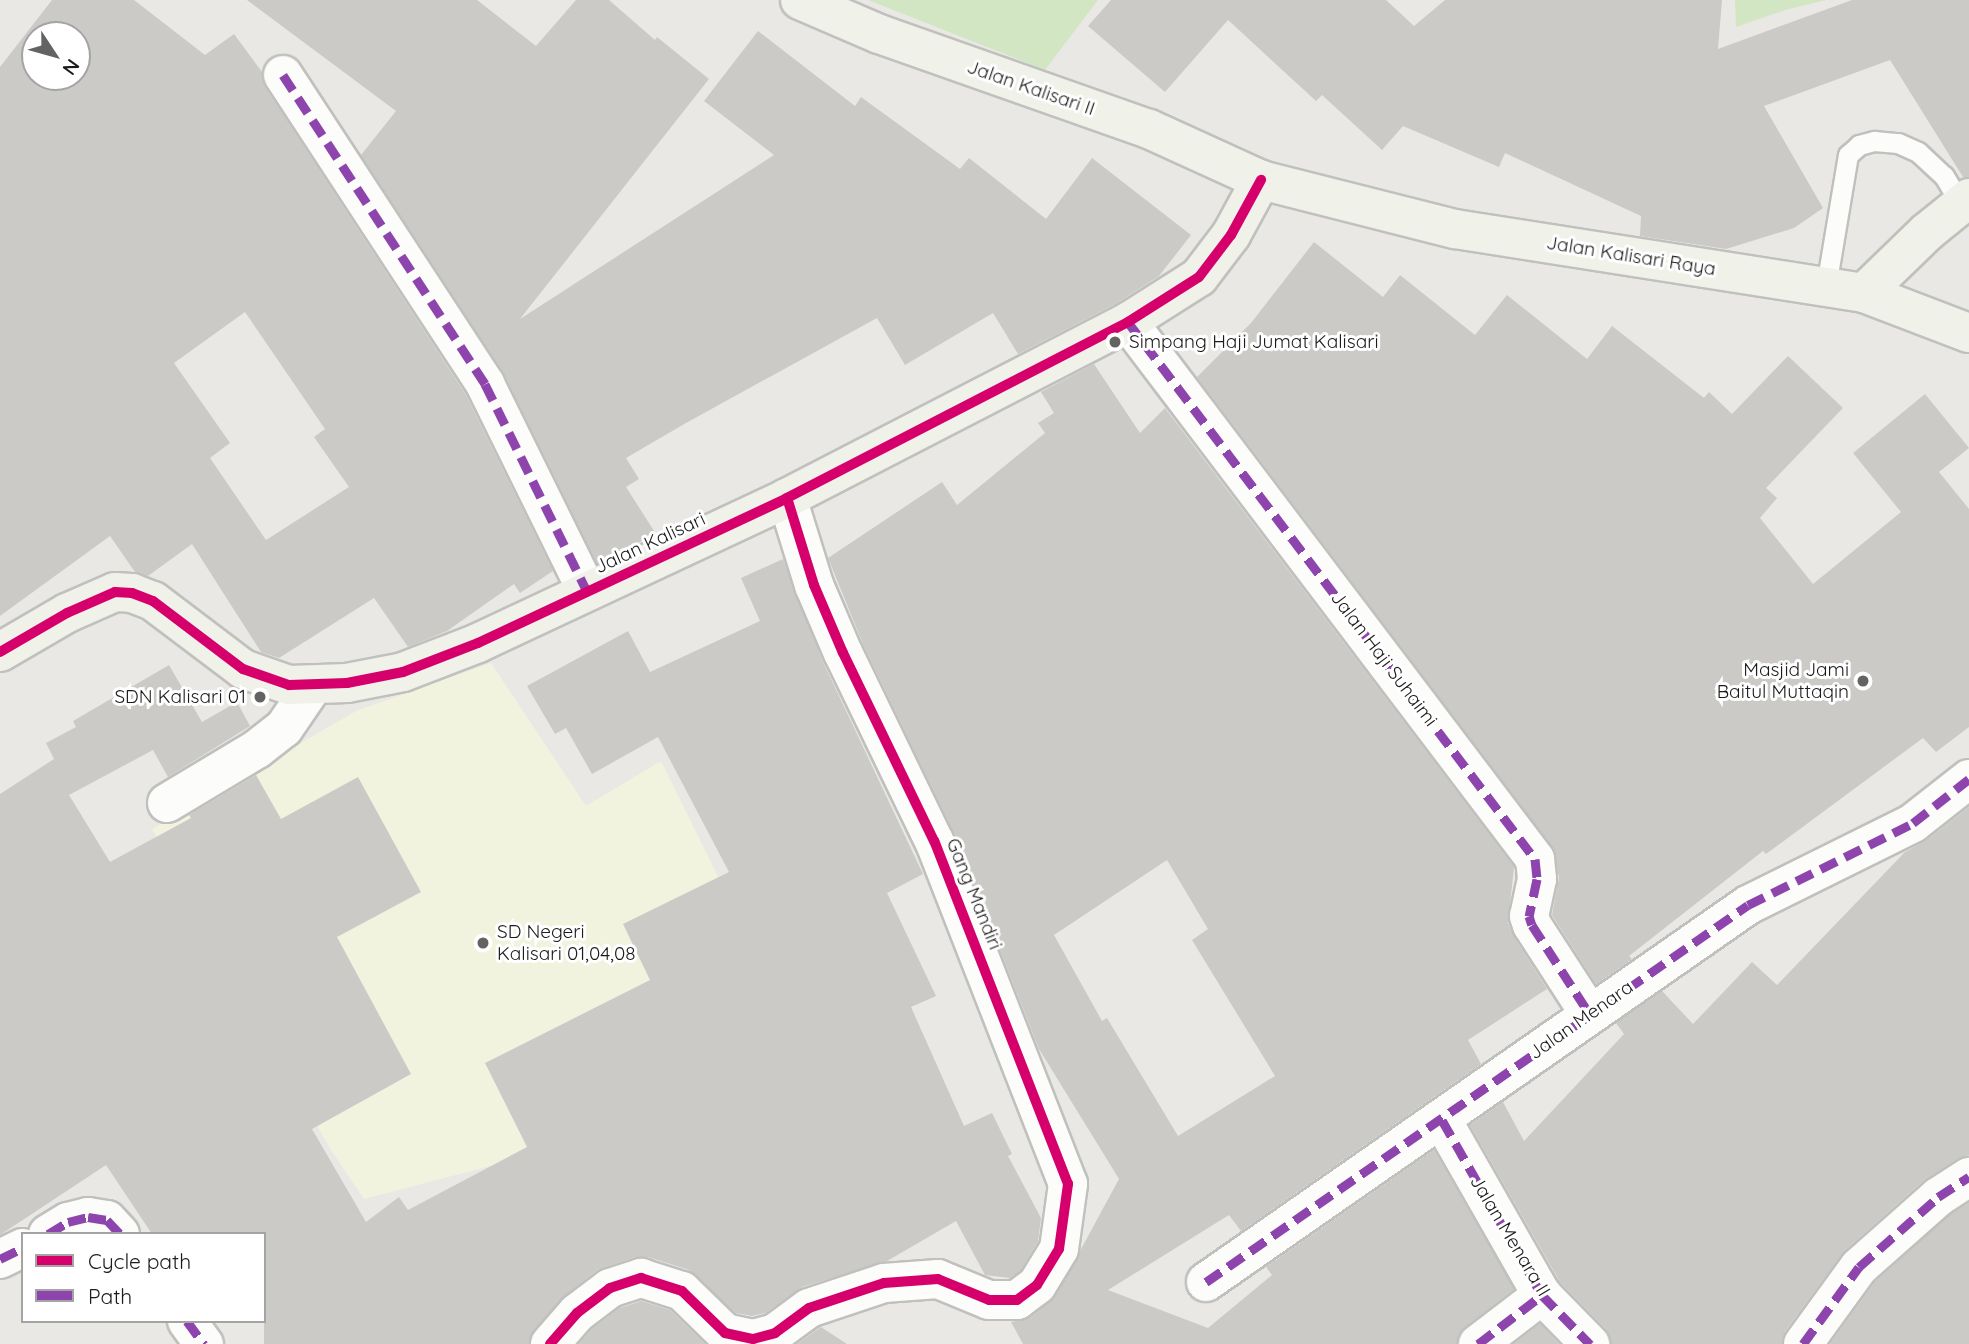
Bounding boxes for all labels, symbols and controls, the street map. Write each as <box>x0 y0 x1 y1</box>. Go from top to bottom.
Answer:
north arrow <box>21 21 91 91</box>
text: N <box>58 54 85 80</box>
street label: Jalan Kalisari II <box>964 55 1098 121</box>
street label: Jalan Kalisari Raya <box>1545 231 1717 281</box>
place label: Simpang Haji Jumat Kalisari <box>1129 331 1379 353</box>
marker: Simpang Haji Jumat Kalisari <box>1107 334 1123 350</box>
street label: Jalan Kalisari <box>591 507 709 579</box>
street label: Jalan Haji Suhaimi <box>1326 587 1442 731</box>
place label: Masjid Jami Baitul Muttaqin <box>1717 659 1849 703</box>
marker: Masjid Jami Baitul Muttaqin <box>1855 673 1871 689</box>
place label: SDN Kalisari 01 <box>114 686 246 708</box>
marker: SDN Kalisari 01 <box>252 689 268 705</box>
street label: Gang Mandiri <box>941 835 1007 953</box>
place label: SD Negeri Kalisari 01,04,08 <box>497 921 636 965</box>
marker: SD Negeri Kalisari 01,04,08 <box>475 935 491 951</box>
street label: Jalan Menara <box>1525 976 1637 1064</box>
street label: Jalan Menara II <box>1465 1172 1555 1300</box>
legend <box>21 1232 266 1323</box>
text: Cycle path <box>88 1248 191 1274</box>
text: Path <box>88 1283 132 1309</box>

